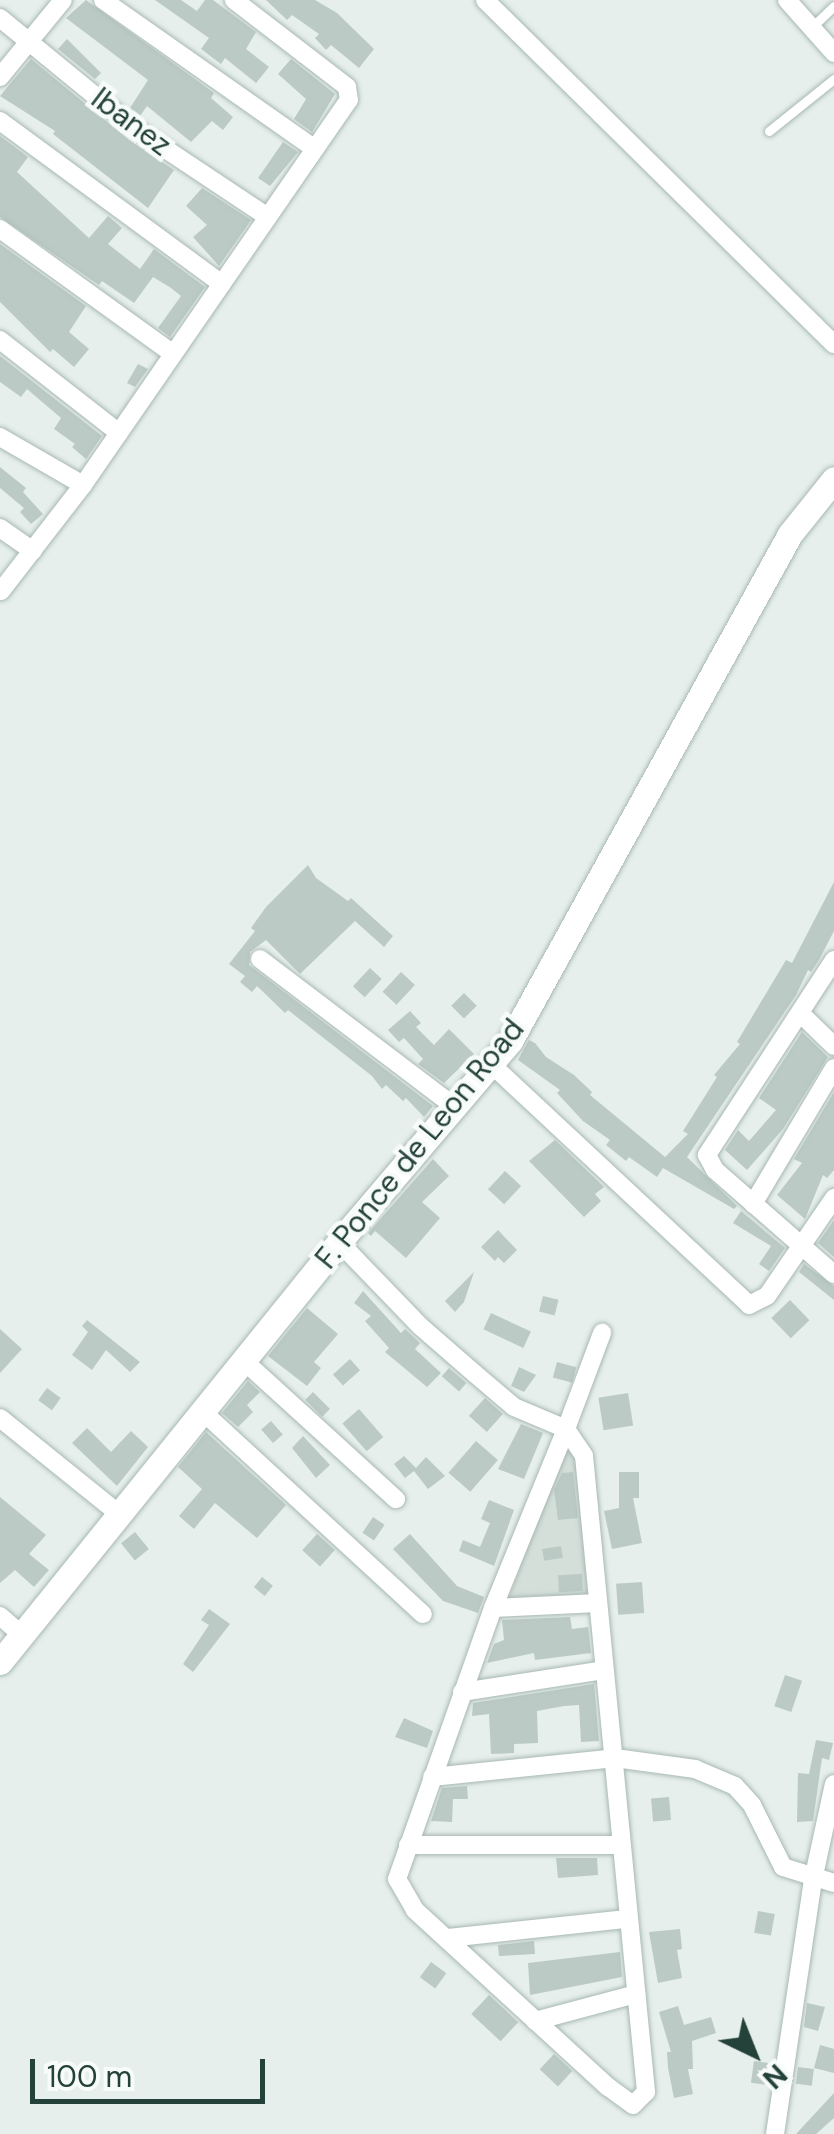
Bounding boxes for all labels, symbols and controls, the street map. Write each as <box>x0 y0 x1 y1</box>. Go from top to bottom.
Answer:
street label: Ibanez <box>84 81 178 163</box>
street label: F. Ponce de Leon Road <box>308 1012 532 1276</box>
north arrow <box>704 2004 804 2104</box>
scale bar <box>35 2039 270 2101</box>
text: N <box>755 2056 795 2097</box>
text: 100 m <box>47 2057 132 2096</box>

